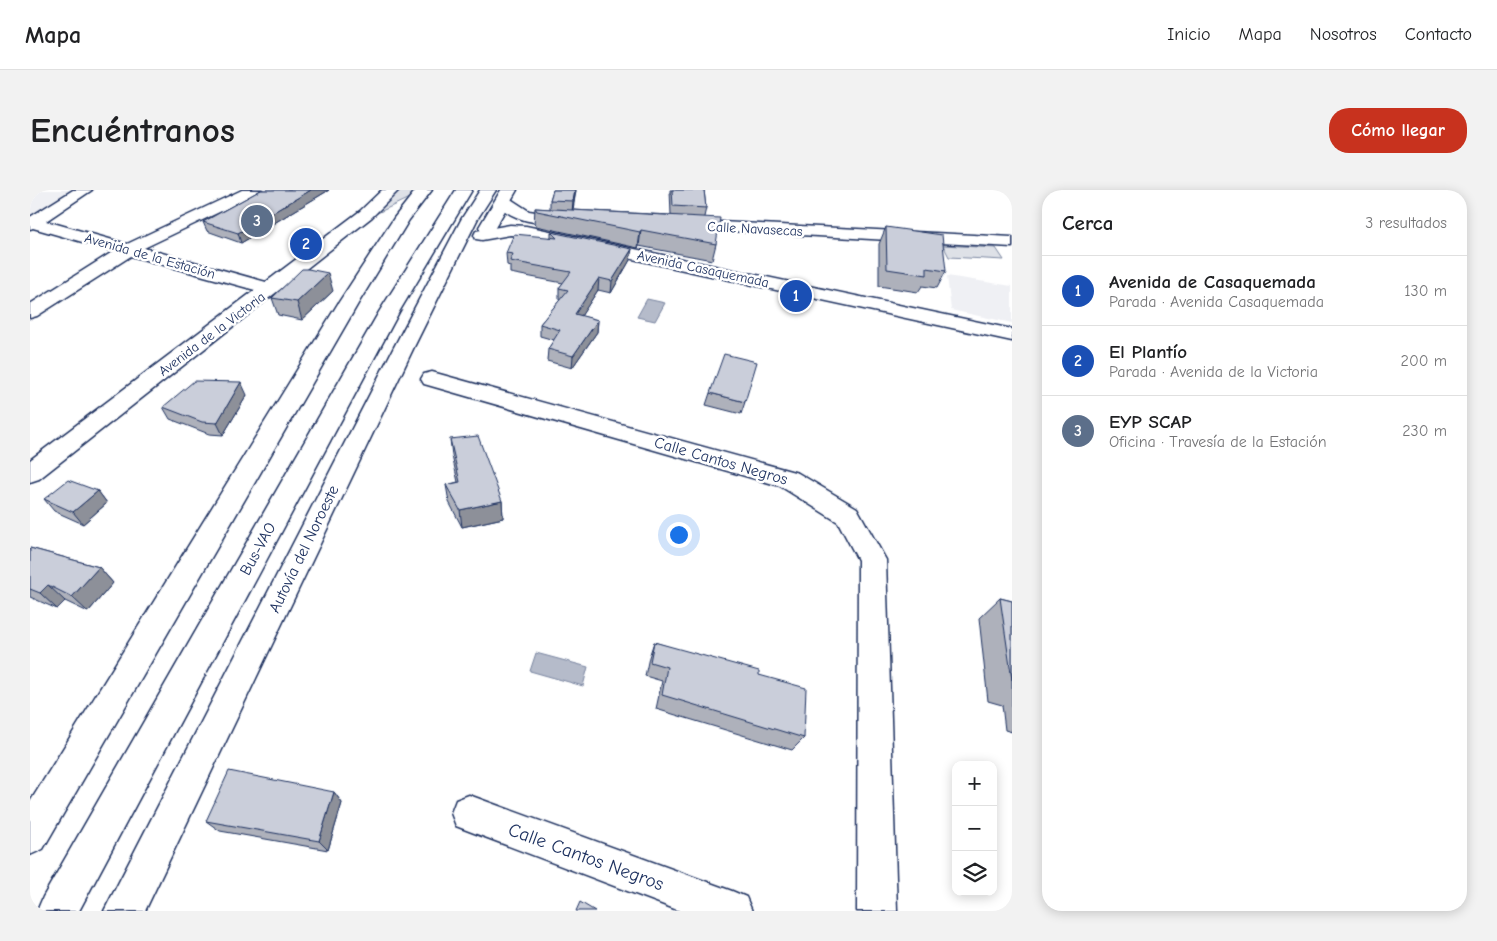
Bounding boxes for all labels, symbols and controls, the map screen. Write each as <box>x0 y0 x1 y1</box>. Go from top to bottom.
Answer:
text: Mapa <box>25 21 81 49</box>
text: Inicio <box>1167 24 1211 45</box>
text: Mapa <box>1239 24 1282 45</box>
text: Nosotros <box>1310 24 1377 45</box>
text: Contacto <box>1405 24 1472 45</box>
button: Cómo llegar <box>1329 108 1467 153</box>
text: Encuéntranos <box>30 110 235 151</box>
pin: 3 <box>241 202 273 240</box>
text: Cerca <box>1062 211 1113 235</box>
text: 3 resultados <box>1365 214 1447 232</box>
street label: Calle Navasecas <box>707 218 803 240</box>
pin: 2 <box>290 225 322 263</box>
street label: Avenida de la Estación <box>83 229 217 283</box>
street label: Avenida Casaquemada <box>635 247 771 291</box>
text: Avenida de Casaquemada <box>1109 271 1316 293</box>
pin: 1 <box>780 277 812 315</box>
text: 1 <box>1075 282 1081 300</box>
text: 130 m <box>1404 282 1447 300</box>
street label: Avenida de la Victoria <box>155 288 269 380</box>
text: Parada · Avenida Casaquemada <box>1109 293 1324 311</box>
text: El Plantío <box>1109 341 1187 363</box>
text: 2 <box>1074 352 1082 370</box>
text: 200 m <box>1401 352 1447 370</box>
text: Parada · Avenida de la Victoria <box>1109 363 1318 381</box>
text: EYP SCAP <box>1109 411 1191 433</box>
text: 3 <box>1074 422 1082 440</box>
text: 230 m <box>1402 422 1447 440</box>
street label: Calle Cantos Negros <box>652 433 790 489</box>
text: Oficina · Travesía de la Estación <box>1109 433 1327 451</box>
street label: Autovía del Noroeste <box>265 482 343 616</box>
street label: Bus-VAO <box>236 519 280 579</box>
your location <box>666 522 692 548</box>
map controls <box>952 761 997 896</box>
button: + <box>952 761 997 806</box>
button: − <box>952 806 997 851</box>
street label: Calle Cantos Negros <box>505 819 667 895</box>
button: layers <box>952 851 997 896</box>

